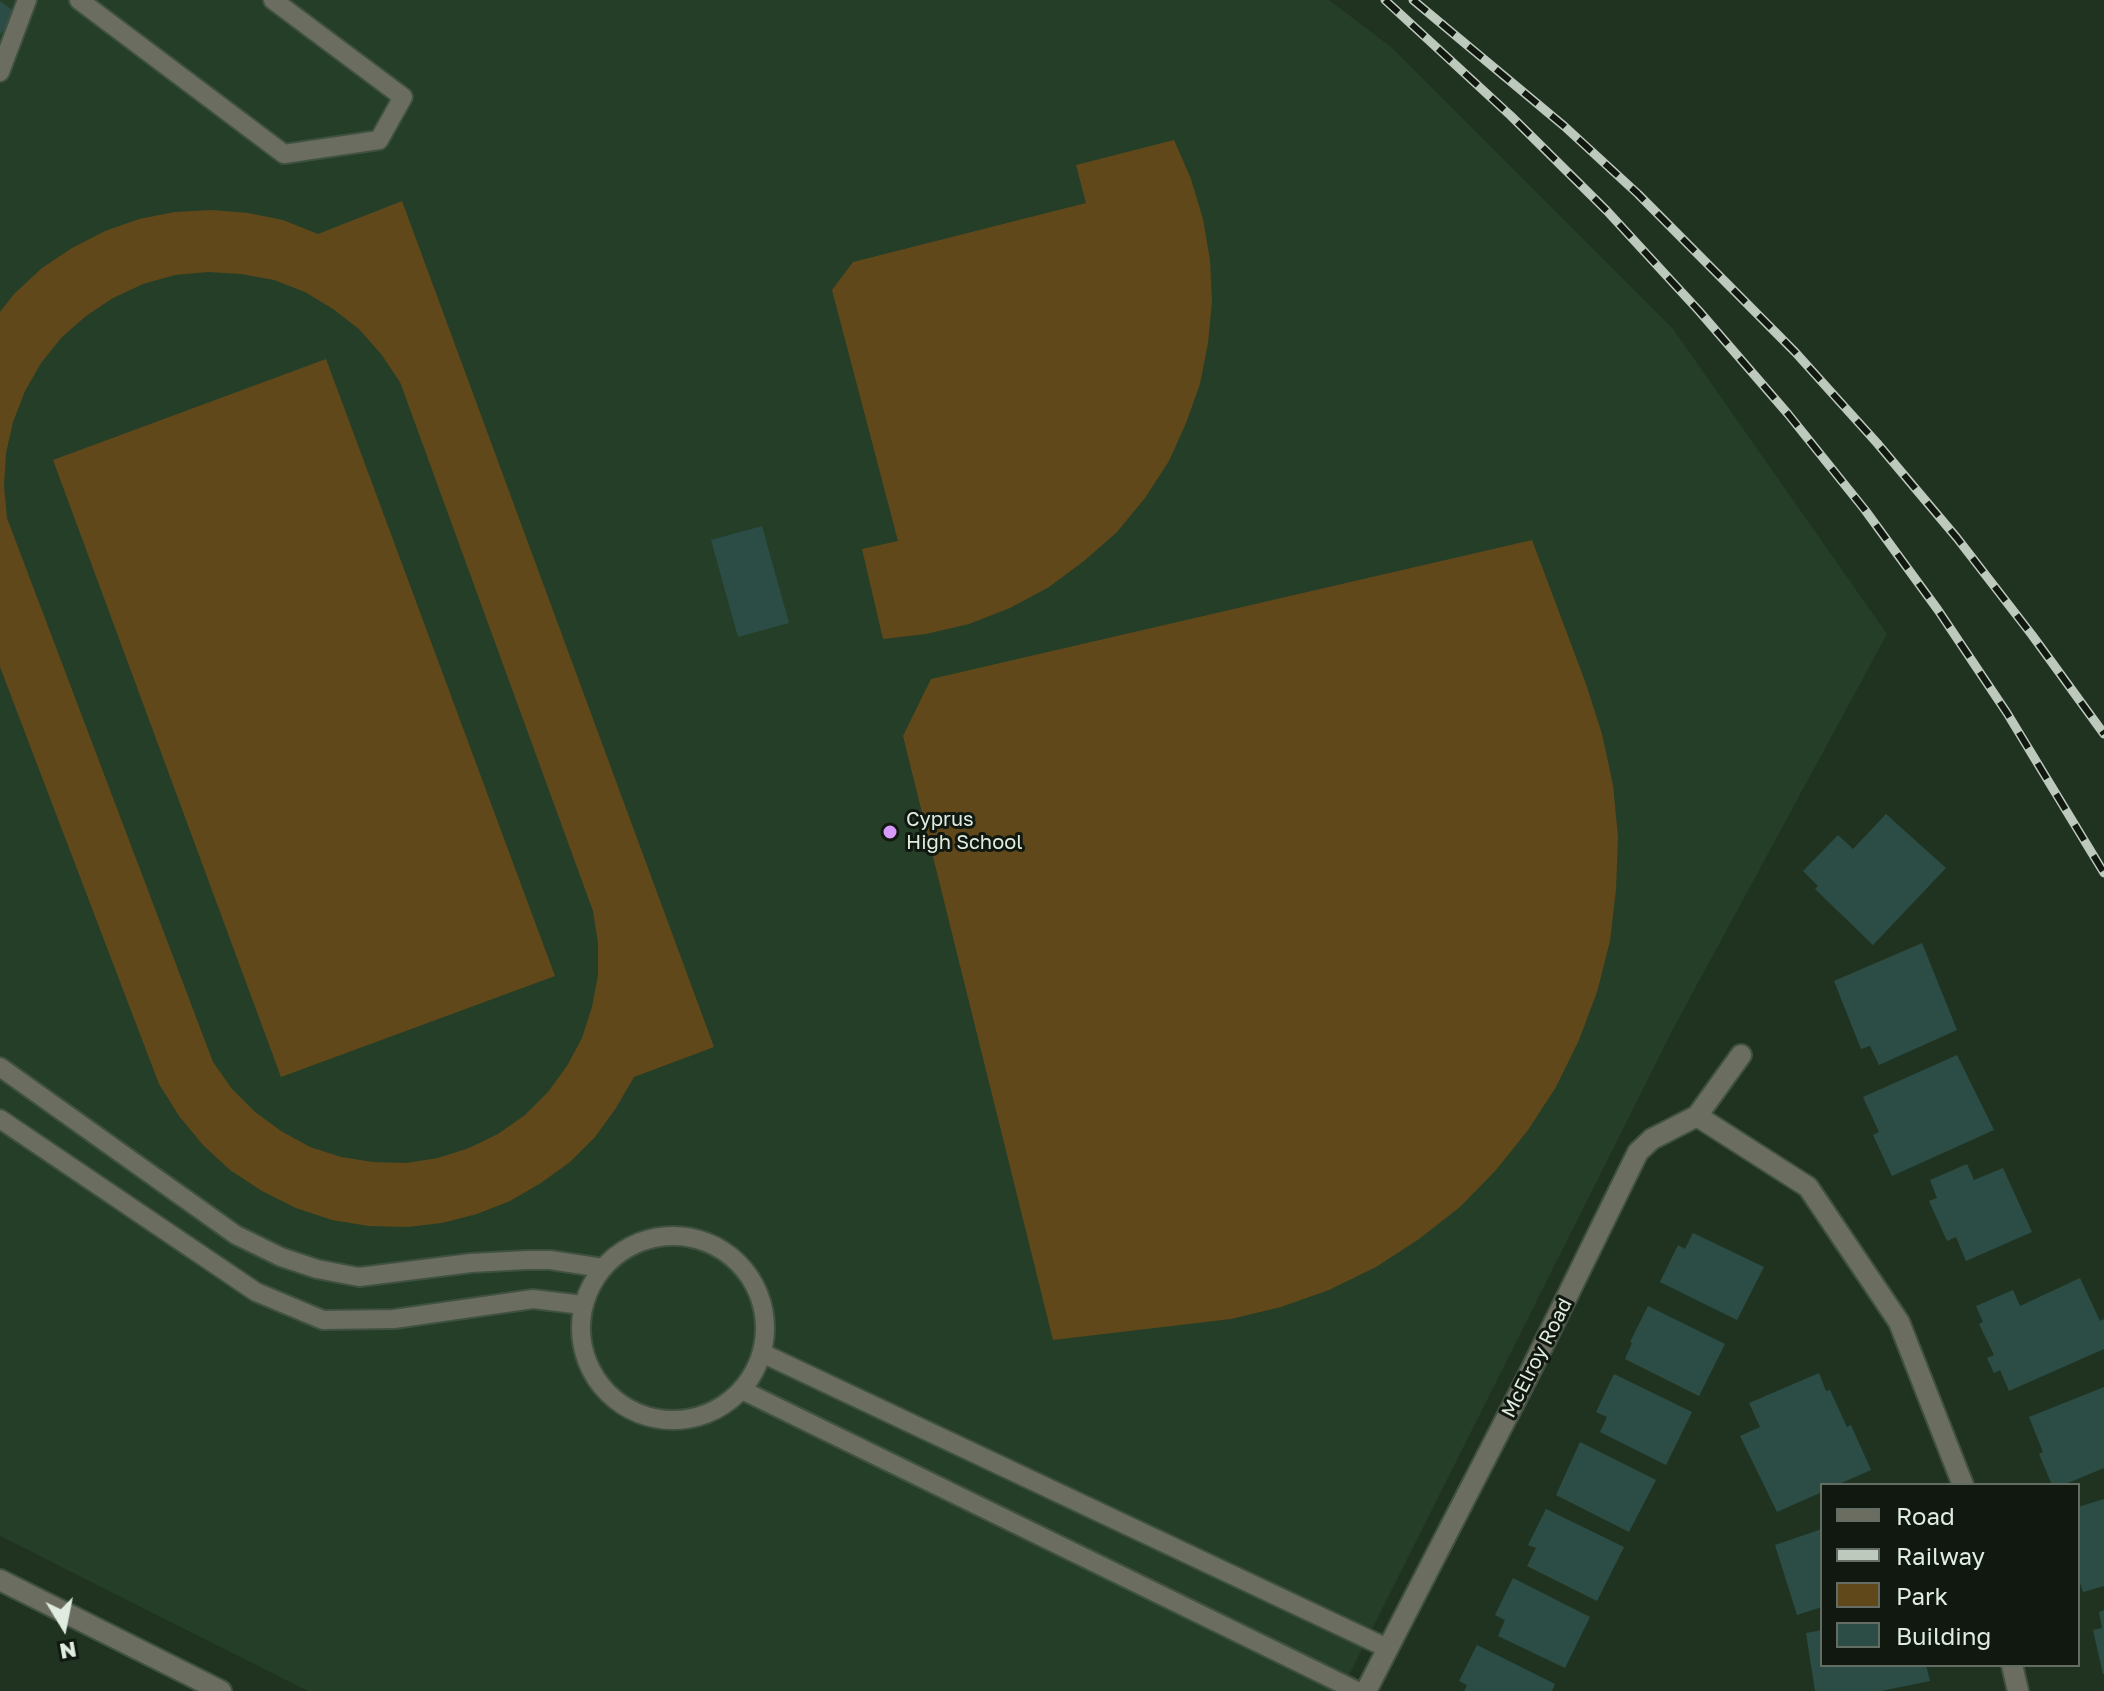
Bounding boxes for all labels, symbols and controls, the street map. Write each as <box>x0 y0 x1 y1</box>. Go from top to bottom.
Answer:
place label: Cyprus High School <box>906 808 1023 855</box>
marker: Cyprus High School <box>881 823 899 841</box>
street label: McElroy Road <box>1497 1294 1577 1422</box>
legend <box>1820 1483 2080 1667</box>
text: Road <box>1896 1501 1955 1530</box>
text: Railway <box>1896 1541 1985 1570</box>
text: Park <box>1896 1581 1948 1610</box>
north arrow <box>24 1587 104 1667</box>
text: Building <box>1896 1621 1991 1650</box>
text: N <box>58 1636 79 1666</box>

